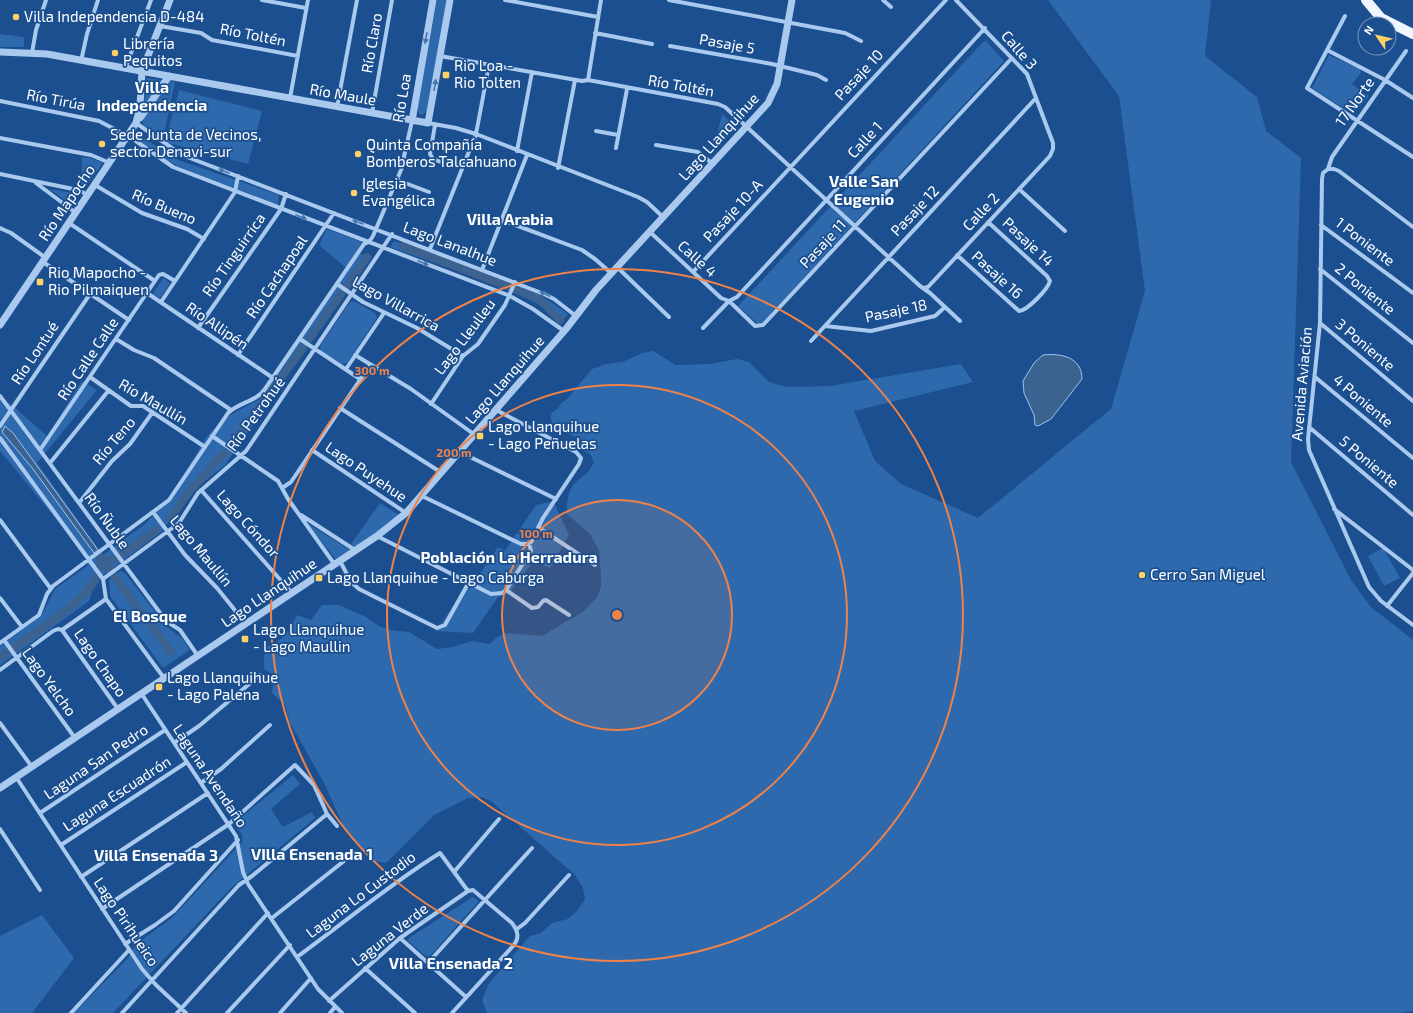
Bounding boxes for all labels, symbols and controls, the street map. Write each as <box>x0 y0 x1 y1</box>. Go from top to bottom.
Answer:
place label: Villa Independencia D-484 <box>24 7 204 25</box>
street label: Río Claro <box>357 11 385 74</box>
marker: Villa Independencia D-484 <box>11 12 21 22</box>
north arrow <box>1357 16 1397 56</box>
street label: Río Toltén <box>219 19 288 49</box>
text: N <box>1361 23 1376 37</box>
street label: Calle 3 <box>998 26 1041 72</box>
street label: Pasaje 5 <box>698 29 756 58</box>
one-way arrow <box>423 32 429 45</box>
place label: Librería Pequitos <box>123 34 183 69</box>
street label: Pasaje 10 <box>830 45 887 104</box>
marker: Librería Pequitos <box>110 48 120 58</box>
place label: Rio Loa - Rio Tolten <box>454 56 521 91</box>
marker: Rio Loa - Rio Tolten <box>441 70 451 80</box>
street label: Río Toltén <box>647 70 716 100</box>
street label: Río Loa <box>388 72 414 124</box>
street label: 17 Norte <box>1331 73 1378 129</box>
district label: Villa Independencia <box>97 77 207 114</box>
street label: Río Maule <box>308 79 378 109</box>
one-way arrow <box>432 79 438 91</box>
street label: Río Tirúa <box>25 84 87 114</box>
street label: Lago Llanquihue <box>674 89 762 184</box>
street label: Calle 1 <box>843 117 886 161</box>
place label: Sede Junta de Vecinos, sector Denavi-sur <box>110 125 261 160</box>
place label: Quinta Compañía Bomberos Talcahuano <box>366 135 517 170</box>
marker: Sede Junta de Vecinos, sector Denavi-sur <box>97 139 107 149</box>
marker: Quinta Compañía Bomberos Talcahuano <box>353 149 363 159</box>
street label: Río Mapocho <box>34 161 98 244</box>
one-way arrow <box>217 167 229 173</box>
district label: Valle San Eugenio <box>829 171 899 208</box>
place label: Iglesia Evangélica <box>362 174 435 209</box>
street label: Pasaje 10-A <box>699 175 767 246</box>
street label: Pasaje 12 <box>886 181 943 240</box>
street label: Río Bueno <box>130 185 199 228</box>
marker: Iglesia Evangélica <box>349 188 359 198</box>
street label: Calle 2 <box>958 189 1002 234</box>
street label: Río Tinguirrica <box>198 209 269 300</box>
district label: Villa Arabia <box>467 209 553 228</box>
street label: Pasaje 14 <box>999 213 1058 270</box>
street label: 1 Poniente <box>1332 213 1399 269</box>
one-way arrow <box>296 214 308 220</box>
street label: Pasaje 11 <box>795 215 850 272</box>
street label: Lago Lanalhue <box>401 217 500 269</box>
one-way arrow <box>352 218 364 224</box>
street label: Río Cachapoal <box>242 231 311 321</box>
street label: Calle 4 <box>674 236 721 280</box>
street label: Pasaje 16 <box>968 247 1027 303</box>
street label: 2 Poniente <box>1332 259 1399 318</box>
one-way arrow <box>418 260 430 266</box>
place label: Rio Mapocho - Rio Pilmaiquen <box>48 263 149 298</box>
street label: Lago Villarrica <box>350 272 443 335</box>
marker: Rio Mapocho - Rio Pilmaiquen <box>35 277 45 287</box>
one-way arrow <box>539 291 550 297</box>
street label: Lago Lleulleu <box>430 295 499 378</box>
street label: Pasaje 18 <box>863 295 929 326</box>
street label: Río Allipén <box>183 298 252 353</box>
street label: Río Calle Calle <box>53 314 121 403</box>
street label: 3 Poniente <box>1332 314 1399 374</box>
street label: Río Lontué <box>7 318 62 387</box>
street label: Avenida Aviación <box>1287 326 1315 442</box>
street label: Lago Llanquihue <box>461 331 548 427</box>
text: 300 m <box>354 363 390 377</box>
street label: 4 Poniente <box>1330 370 1397 431</box>
street label: Río Petrohué <box>222 373 288 454</box>
street label: Río Maullín <box>116 374 191 428</box>
street label: Río Teno <box>88 413 138 468</box>
place label: Lago Llanquihue - Lago Peñuelas <box>488 417 599 452</box>
marker: Lago Llanquihue - Lago Peñuelas <box>475 431 485 441</box>
street label: 5 Poniente <box>1336 431 1403 491</box>
street label: Lago Puyehue <box>322 437 411 505</box>
text: 200 m <box>436 445 472 459</box>
street label: Lago Cóndor <box>214 486 284 561</box>
street label: Río Ñuble <box>81 489 134 552</box>
street label: Lago Maullín <box>167 511 237 590</box>
text: 100 m <box>519 526 553 540</box>
district label: Población La Herradura <box>420 547 598 566</box>
street label: Lago Llanquihue <box>217 554 320 631</box>
place label: Cerro San Miguel <box>1150 565 1266 583</box>
place label: Lago Llanquihue - Lago Caburga <box>327 568 544 586</box>
marker: Cerro San Miguel <box>1137 570 1147 580</box>
marker: Lago Llanquihue - Lago Caburga <box>314 573 324 583</box>
district label: El Bosque <box>113 606 187 625</box>
centre of rings <box>610 608 624 622</box>
place label: Lago Llanquihue - Lago Maullin <box>253 620 364 655</box>
street label: Lago Chapo <box>71 625 131 700</box>
marker: Lago Llanquihue - Lago Maullin <box>240 634 250 644</box>
street label: Lago Yelcho <box>19 644 81 719</box>
place label: Lago Llanquihue - Lago Palena <box>167 668 278 703</box>
marker: Lago Llanquihue - Lago Palena <box>154 682 164 692</box>
street label: Laguna San Pedro <box>40 720 151 803</box>
street label: Laguna Avendaño <box>170 720 252 830</box>
street label: Laguna Escuadrón <box>59 752 174 835</box>
district label: VIlla Ensenada 1 <box>251 844 373 863</box>
district label: Villa Ensenada 3 <box>94 845 218 864</box>
street label: Laguna Lo Custodio <box>302 847 419 941</box>
street label: Lago Pirihueico <box>91 874 163 969</box>
street label: Laguna Verde <box>348 899 431 970</box>
district label: Villa Ensenada 2 <box>389 953 513 972</box>

